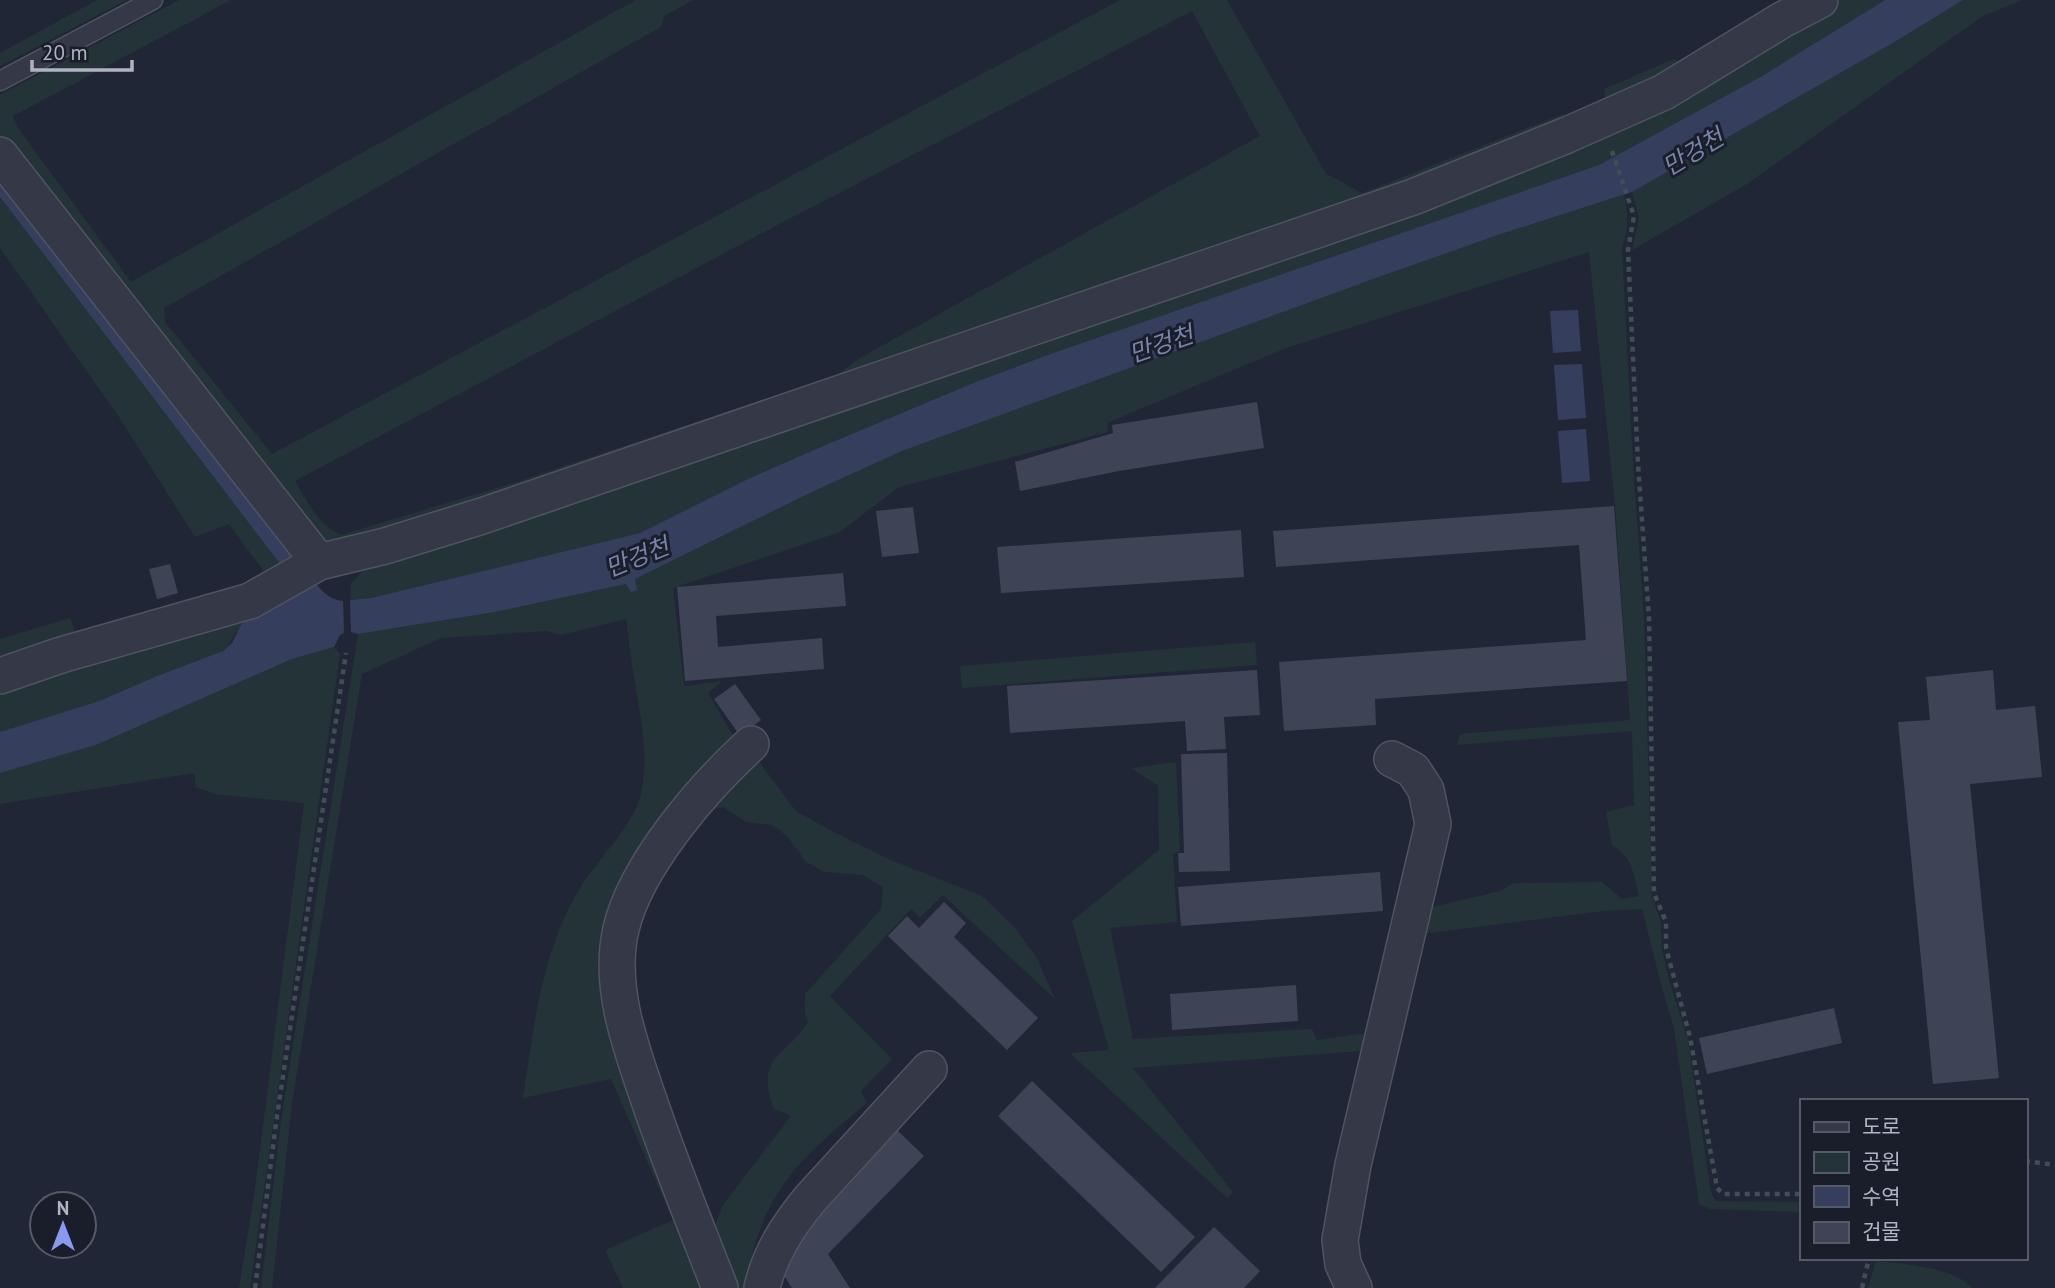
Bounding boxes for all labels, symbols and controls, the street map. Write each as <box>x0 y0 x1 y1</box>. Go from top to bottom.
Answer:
scale bar <box>32 28 131 72</box>
text: 20 m <box>42 39 88 66</box>
water label: 만겅천 <box>1657 120 1732 182</box>
water label: 만겅천 <box>1125 318 1200 369</box>
water label: 만겅천 <box>600 529 676 584</box>
legend <box>1800 1099 2027 1260</box>
text: 도로 <box>1862 1113 1901 1140</box>
text: 공원 <box>1862 1148 1901 1175</box>
text: 수역 <box>1862 1183 1901 1210</box>
north arrow <box>28 1190 98 1260</box>
text: N <box>57 1196 69 1220</box>
text: 건물 <box>1862 1218 1901 1245</box>

